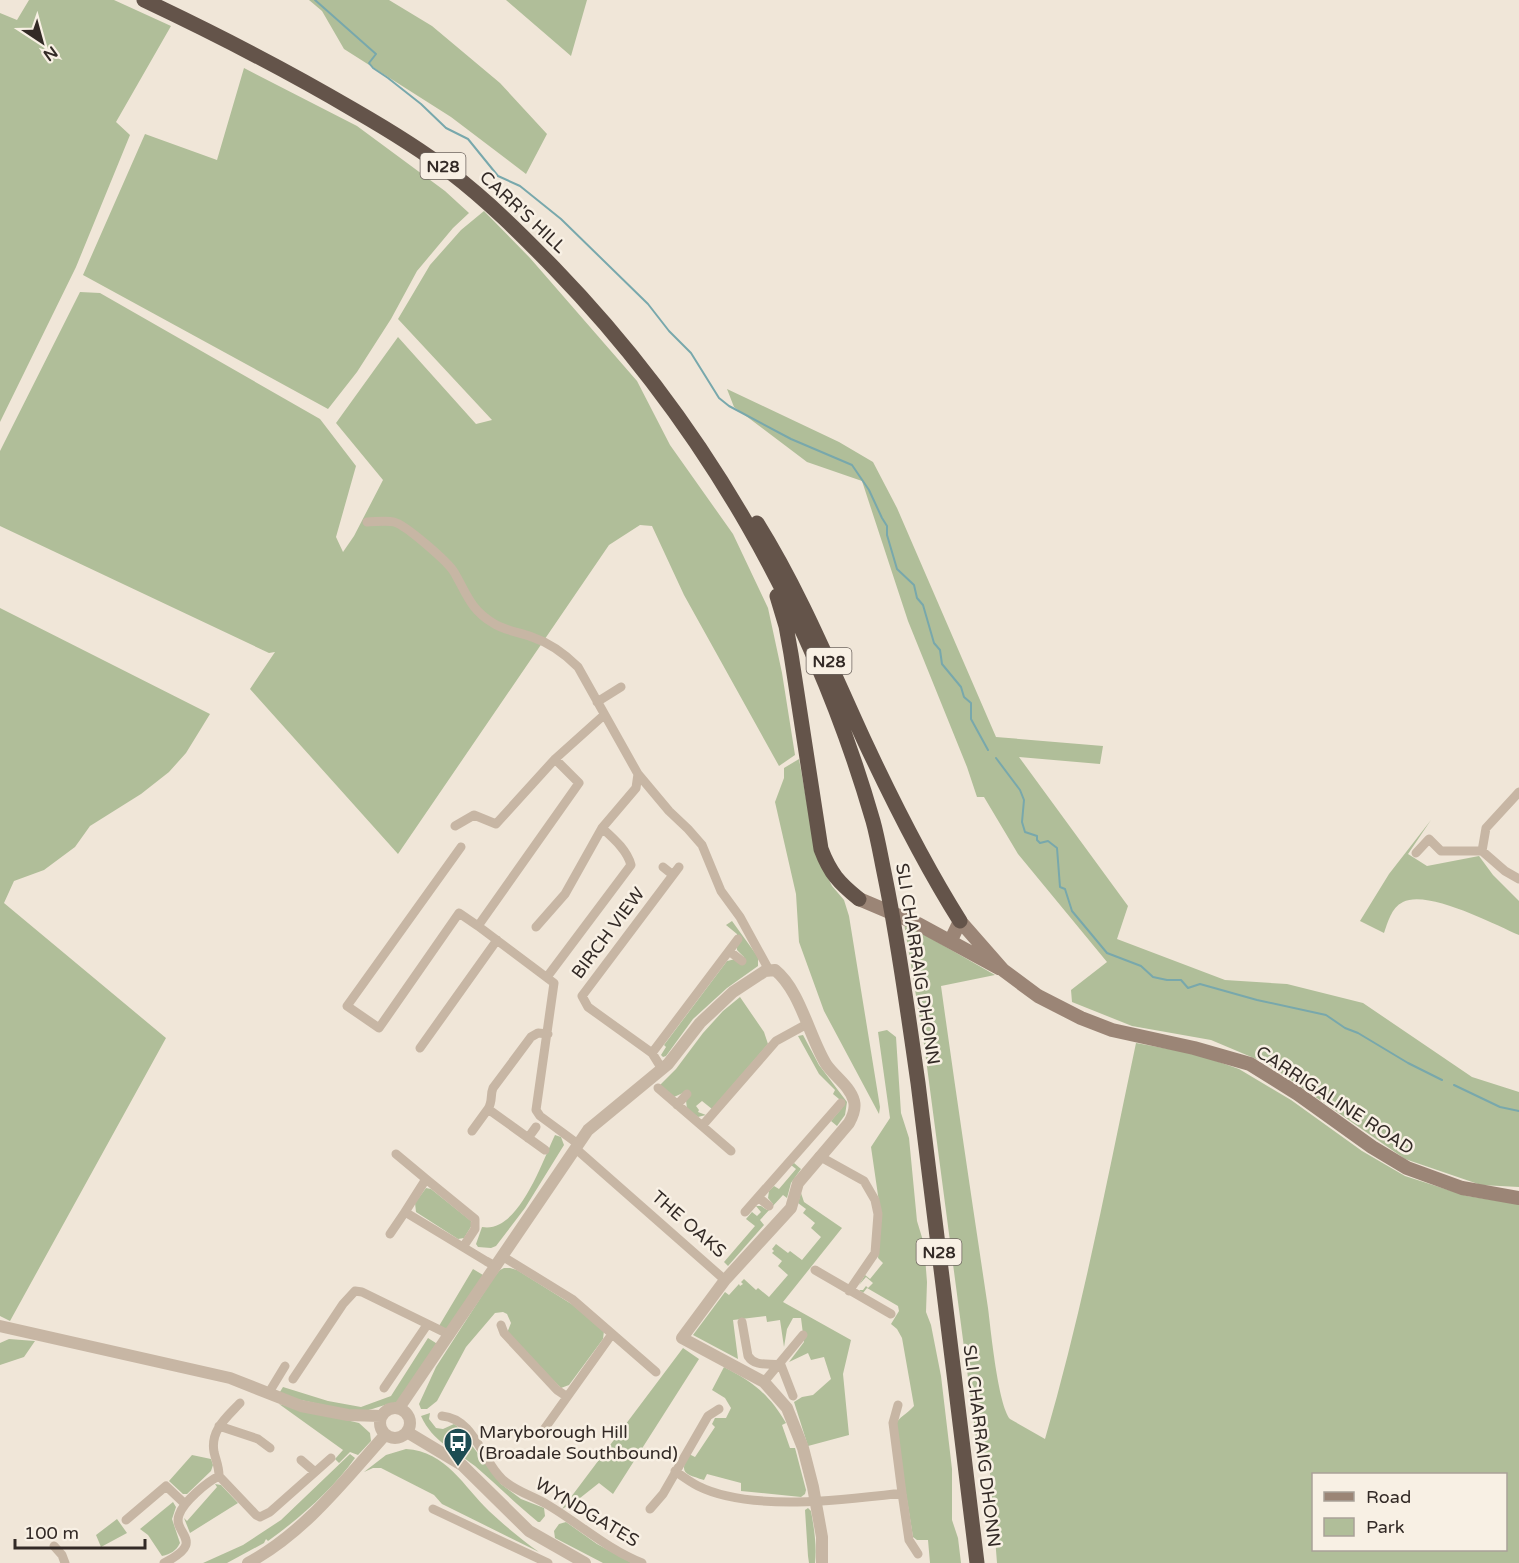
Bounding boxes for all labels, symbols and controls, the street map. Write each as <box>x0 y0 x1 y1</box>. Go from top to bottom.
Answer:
north arrow <box>12 12 72 72</box>
text: N <box>39 41 61 65</box>
road number: N28 <box>420 153 466 179</box>
street label: CARR'S HILL <box>475 166 571 258</box>
road number: N28 <box>806 648 852 674</box>
street label: SLI CHARRAIG DHONN <box>891 862 945 1066</box>
street label: BIRCH VIEW <box>567 883 649 983</box>
street label: CARRIGALINE ROAD <box>1252 1041 1418 1159</box>
street label: THE OAKS <box>647 1186 731 1262</box>
road number: N28 <box>916 1239 962 1265</box>
street label: SLI CHARRAIG DHONN <box>959 1343 1005 1549</box>
place label: Maryborough Hill (Broadale Southbound) <box>479 1421 678 1464</box>
bus stop icon: Maryborough Hill (Broadale Southbound) <box>442 1426 474 1468</box>
street label: WYNDGATES <box>531 1472 643 1552</box>
legend <box>1312 1473 1507 1551</box>
text: Road <box>1366 1486 1411 1508</box>
scale bar <box>15 1512 146 1550</box>
text: Park <box>1366 1516 1405 1538</box>
text: 100 m <box>24 1522 79 1544</box>

